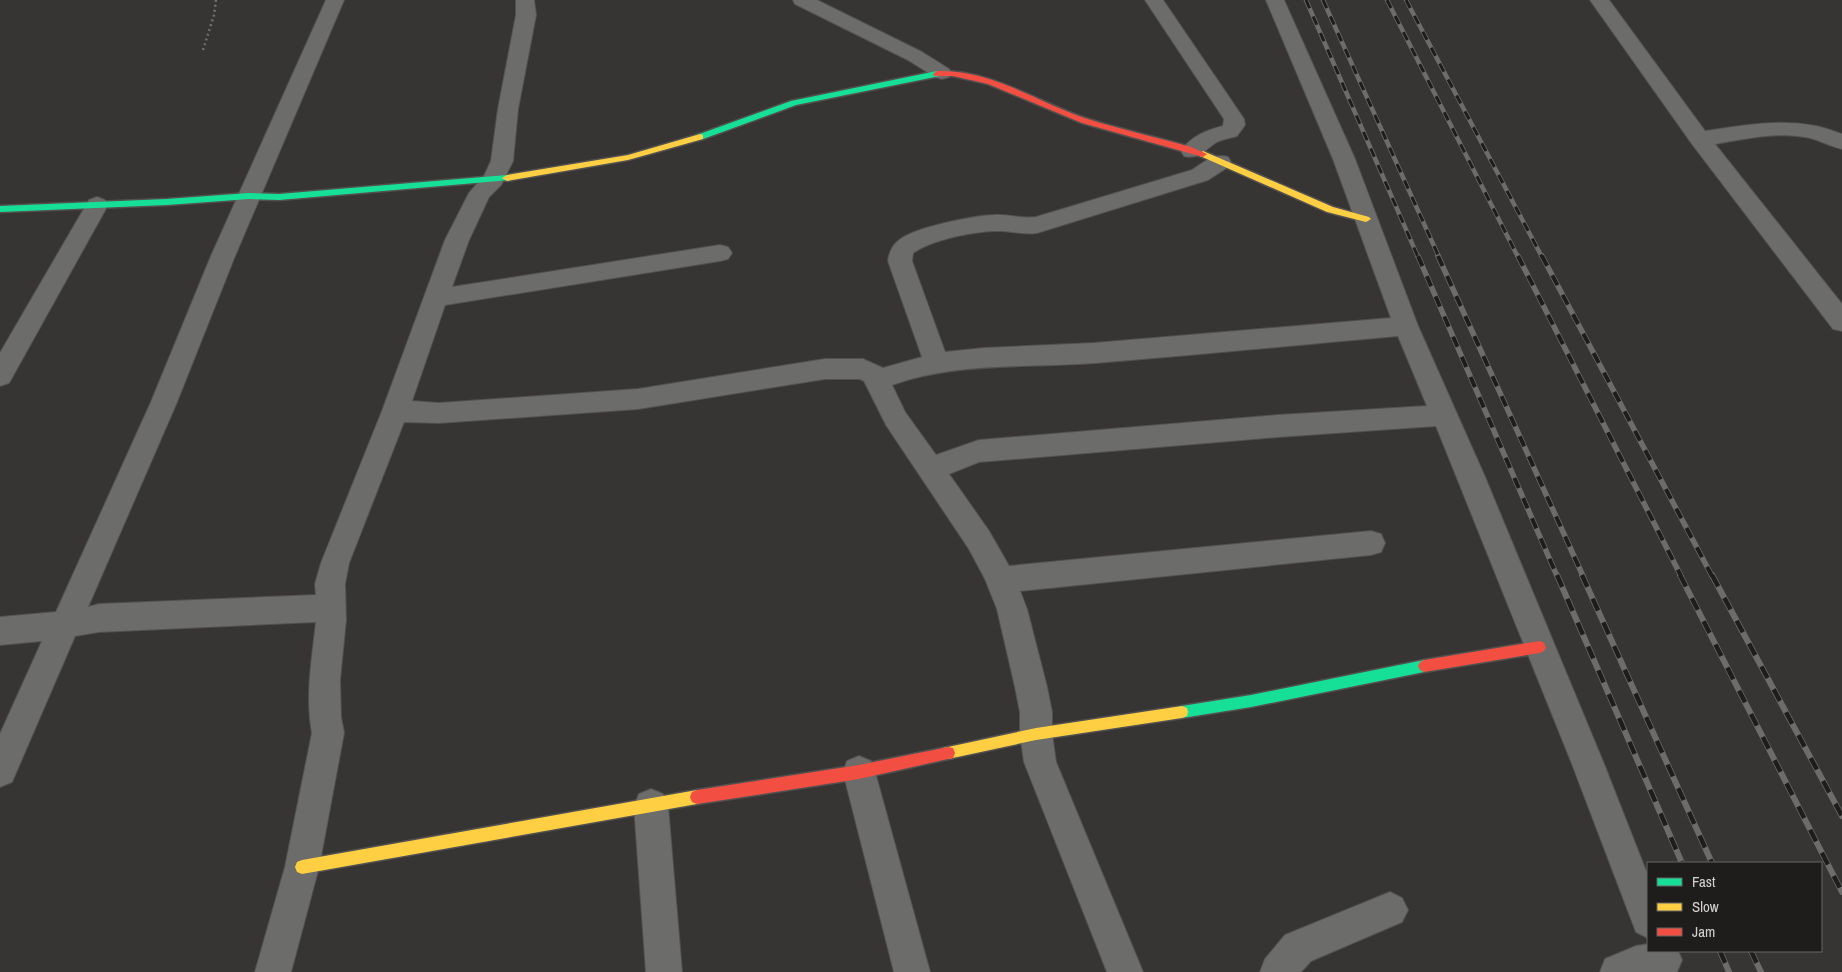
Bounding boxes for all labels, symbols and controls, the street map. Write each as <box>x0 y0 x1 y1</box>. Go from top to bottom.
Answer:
legend <box>1647 862 1822 952</box>
text: Fast <box>1692 871 1716 892</box>
text: Slow <box>1692 896 1719 917</box>
text: Jam <box>1692 921 1715 942</box>

